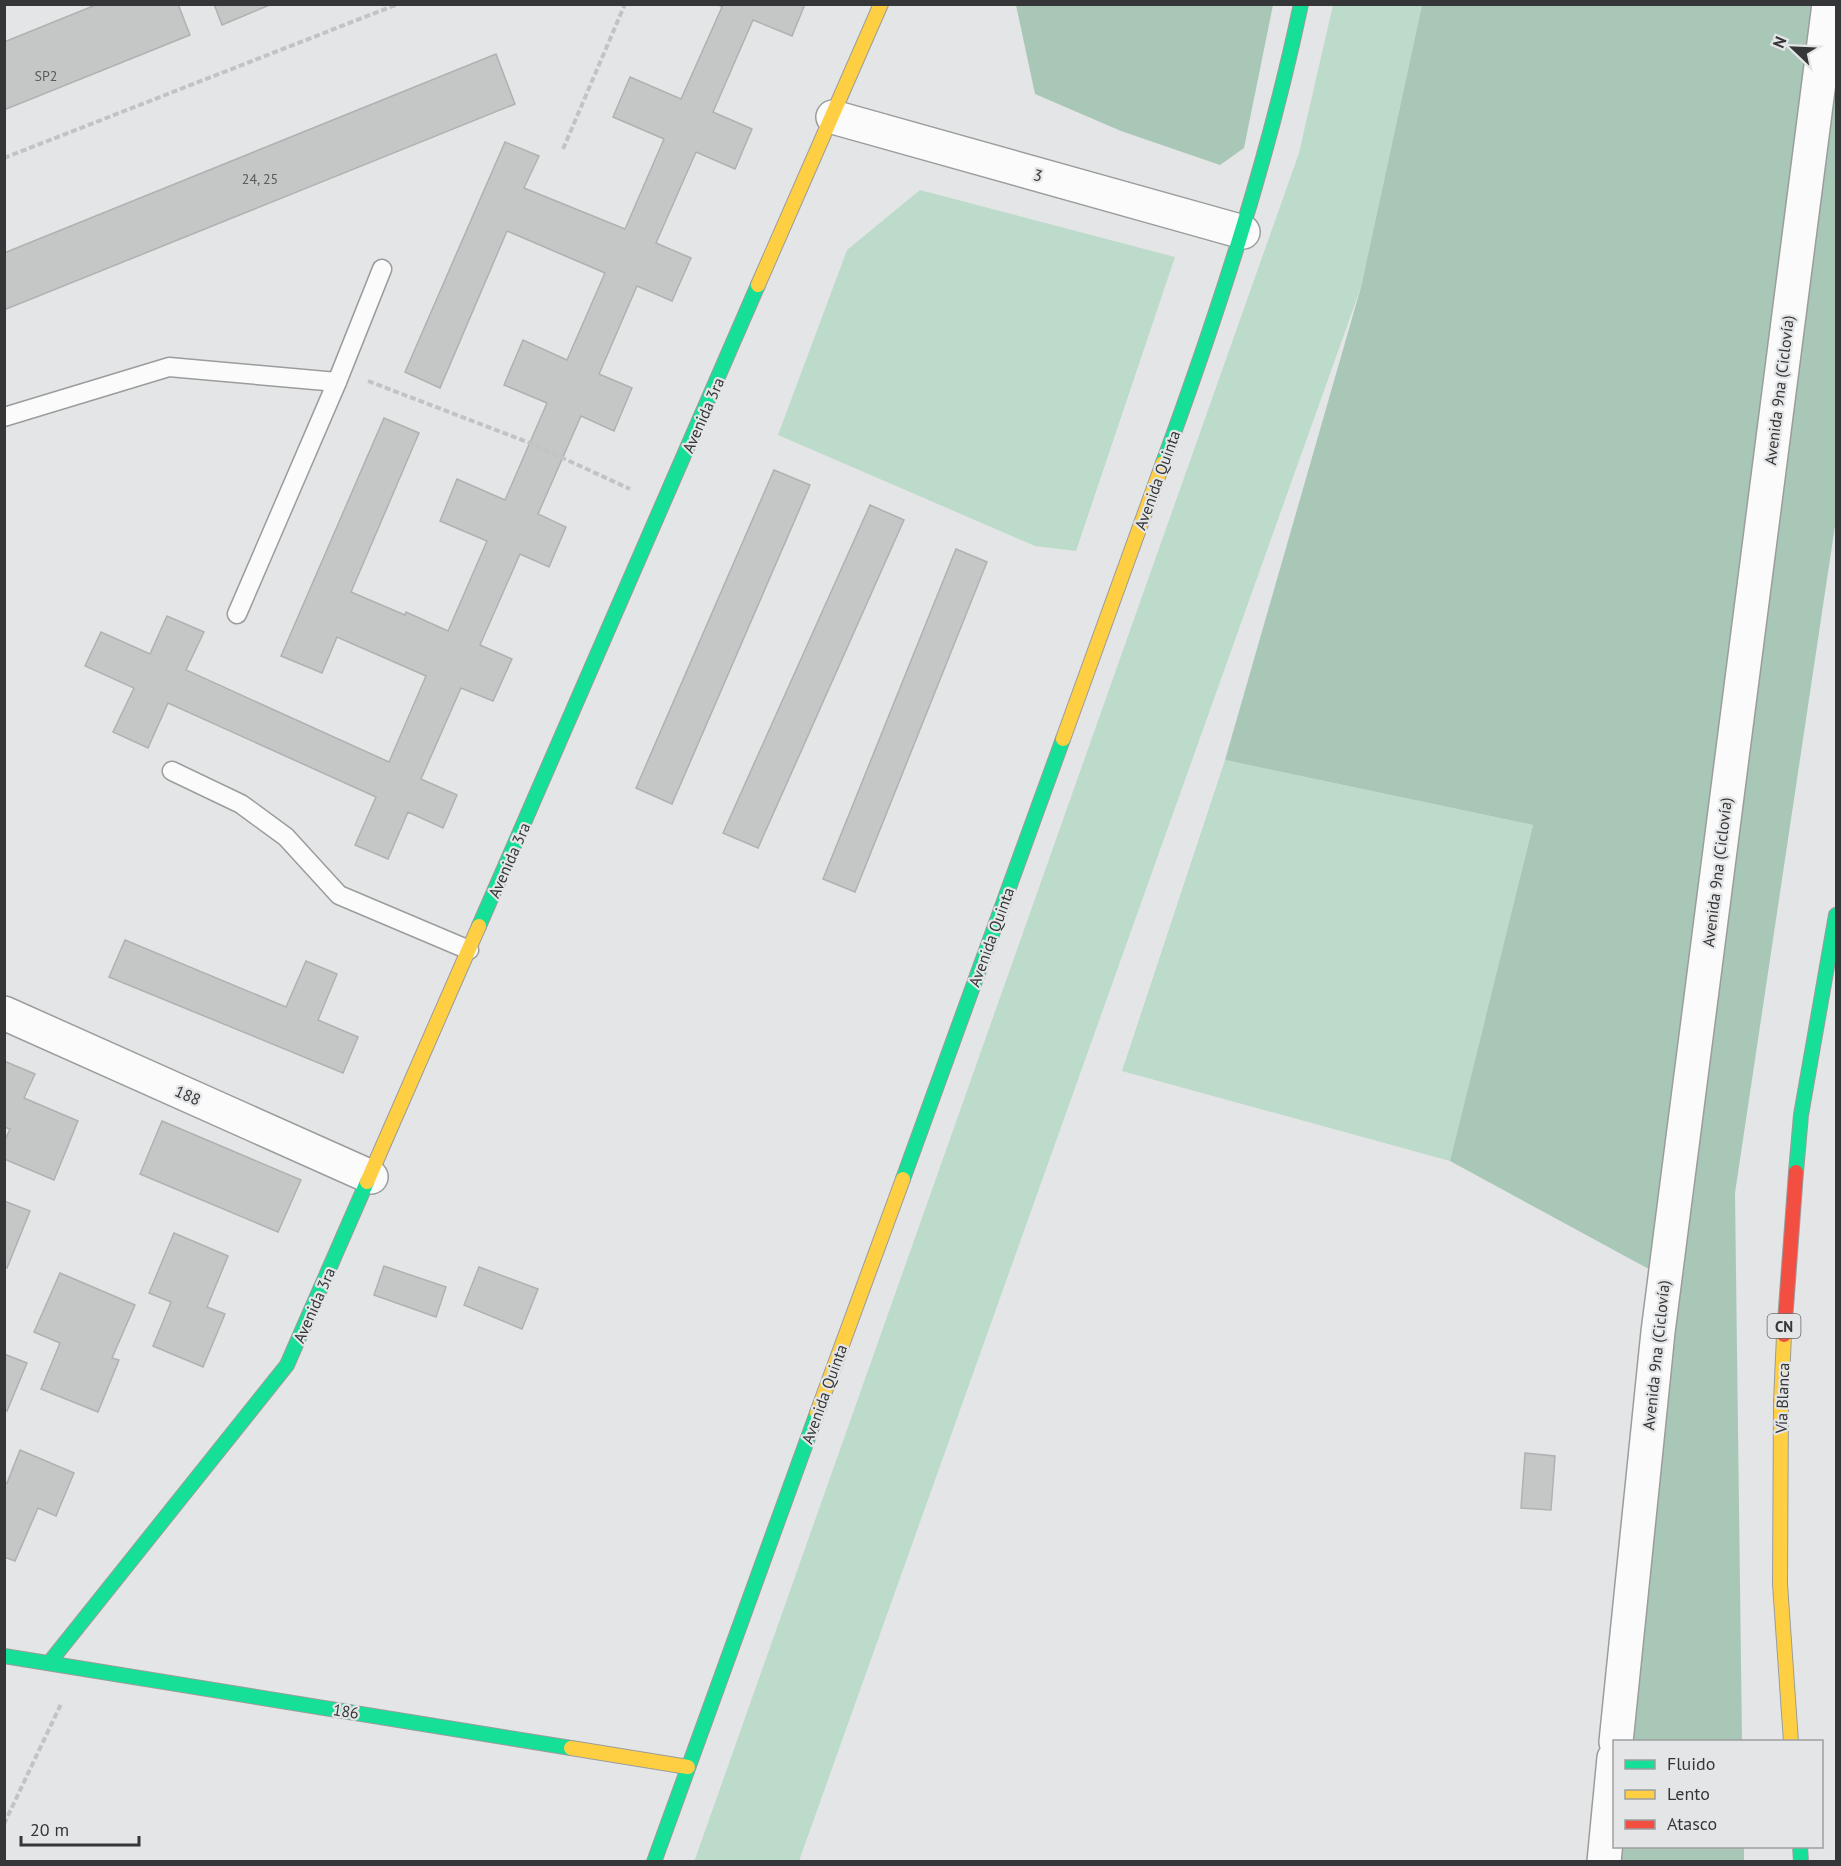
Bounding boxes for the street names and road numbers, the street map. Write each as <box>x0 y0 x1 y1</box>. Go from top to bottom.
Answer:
street label: 3 <box>1031 164 1045 186</box>
street label: Avenida 9na (Ciclovía) <box>1760 314 1798 466</box>
street label: Avenida 3ra <box>678 374 728 456</box>
street label: Avenida Quinta <box>1130 428 1184 532</box>
street label: Avenida 9na (Ciclovía) <box>1698 796 1736 948</box>
street label: Avenida 3ra <box>484 819 534 901</box>
street label: Avenida Quinta <box>964 885 1018 989</box>
street label: 188 <box>172 1081 204 1109</box>
street label: Avenida 3ra <box>289 1264 339 1346</box>
street label: Avenida 9na (Ciclovía) <box>1638 1279 1674 1431</box>
road number: CN <box>1768 1314 1800 1338</box>
street label: Avenida Quinta <box>797 1342 851 1446</box>
street label: Vía Blanca <box>1771 1362 1793 1435</box>
street label: 186 <box>332 1699 360 1723</box>

